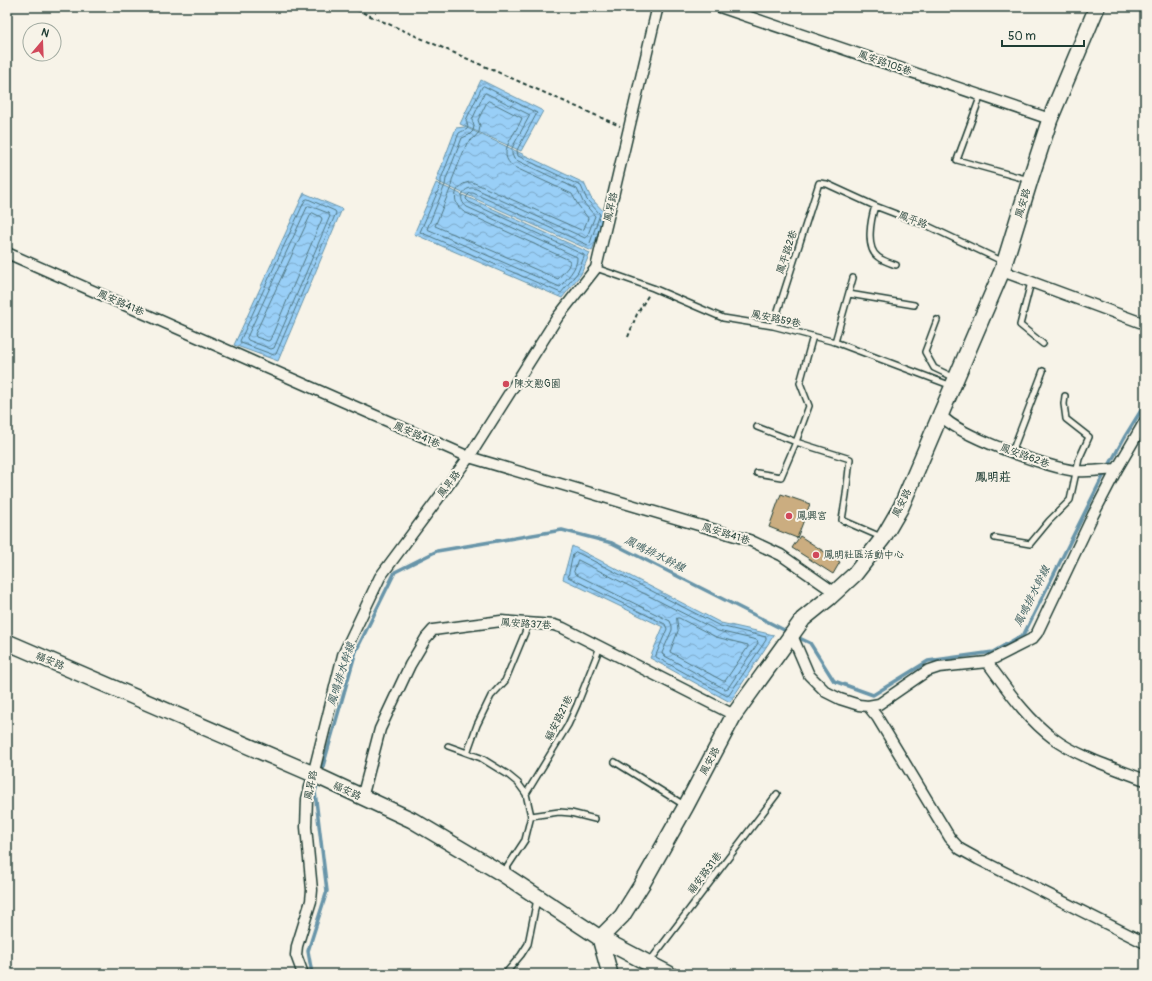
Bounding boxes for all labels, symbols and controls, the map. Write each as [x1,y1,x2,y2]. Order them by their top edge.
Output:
north arrow [22,22,62,62]
scale bar [1002,22,1084,48]
text: N [39,26,51,41]
text: 50 m [1008,29,1036,44]
street label: 鳳安路105巷 [856,48,914,78]
street label: 鳳安路 [1013,187,1033,219]
street label: 鳳昇路 [602,191,620,223]
street label: 鳳平路 [897,209,929,231]
street label: 鳳平路2巷 [774,228,800,276]
street label: 鳳安路41巷 [96,287,147,319]
street label: 鳳安路59巷 [750,308,803,330]
place label: 陳文懃G園 [514,378,561,390]
marker: 陳文懃G園 [501,379,511,389]
street label: 鳳安路41巷 [392,419,443,451]
street label: 鳳安路62巷 [999,442,1052,471]
street label: 鳳昇路 [435,468,463,500]
district label: 鳳明莊 [975,470,1011,485]
street label: 鳳安路 [890,487,914,519]
place label: 鳳興宮 [797,510,827,522]
marker: 鳳興宮 [784,511,794,521]
street label: 鳳安路41巷 [700,521,752,547]
water label: 鳳鳴排水幹線 [622,533,688,575]
place label: 鳳明社區活動中心 [824,549,904,561]
marker: 鳳明社區活動中心 [811,550,821,560]
water label: 鳳鳴排水幹線 [1011,563,1053,629]
street label: 鳳安路37巷 [500,616,553,632]
water label: 鳳鳴排水幹線 [324,640,358,708]
street label: 福安路 [34,650,66,672]
street label: 福安路21巷 [542,692,576,743]
street label: 鳳安路 [698,745,722,777]
street label: 鳳昇路 [302,769,320,801]
street label: 福安路 [331,779,363,803]
street label: 福安路31巷 [685,849,725,896]

